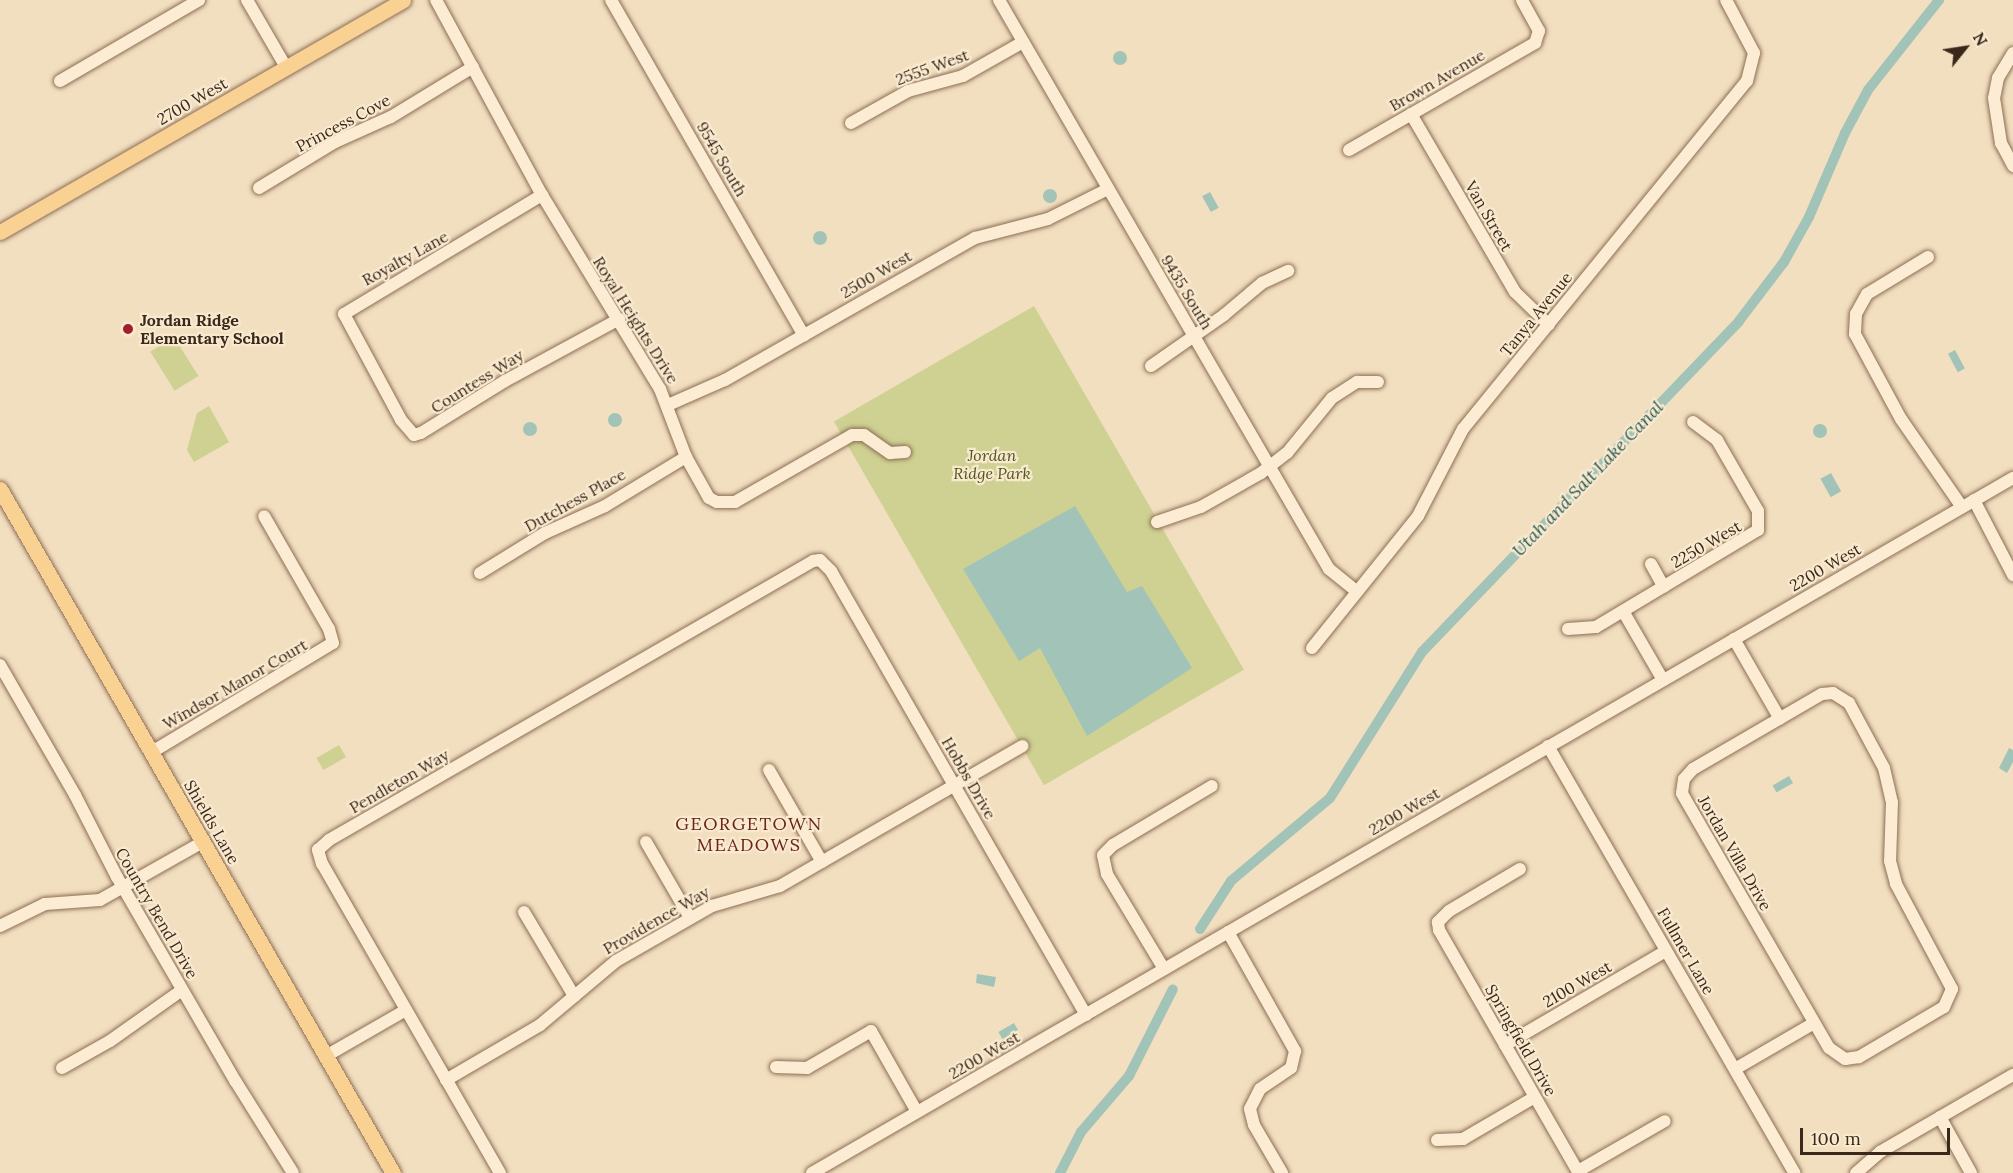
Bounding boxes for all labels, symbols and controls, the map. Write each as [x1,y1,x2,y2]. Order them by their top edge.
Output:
north arrow [1935,18,1995,78]
text: N [1969,29,1992,49]
street label: 2555 West [893,45,971,89]
street label: Brown Avenue [1386,45,1488,115]
street label: 2700 West [154,73,230,129]
street label: Princess Cove [293,90,393,156]
street label: 9545 South [693,118,751,200]
street label: Van Street [1461,178,1517,254]
street label: Royalty Lane [359,226,451,290]
street label: 2500 West [837,246,915,302]
street label: 9435 South [1157,251,1217,333]
street label: Royal Heights Drive [589,253,683,387]
street label: Tanya Avenue [1496,268,1576,360]
place label: Jordan Ridge Elementary School [140,310,284,348]
marker: Jordan Ridge Elementary School [121,322,135,336]
street label: Countess Way [427,345,527,417]
water label: Utah and Salt Lake Canal [1508,397,1668,561]
park label: Jordan Ridge Park [953,445,1031,483]
street label: Dutchess Place [521,464,629,536]
street label: 2250 West [1668,516,1744,572]
street label: 2200 West [1786,539,1864,595]
street label: Windsor Manor Court [159,635,311,733]
street label: Hobbs Drive [938,733,1000,823]
street label: Pendleton Way [346,745,452,817]
street label: Shields Lane [180,777,244,867]
street label: 2200 West [1365,783,1443,839]
street label: Jordan Villa Drive [1694,792,1776,914]
district label: GEORGETOWN MEADOWS [675,814,823,856]
street label: Country Bend Drive [112,844,202,982]
street label: Providence Way [599,882,713,958]
street label: Fullmer Lane [1653,904,1719,998]
street label: 2100 West [1539,957,1615,1011]
street label: Springfield Drive [1481,981,1561,1099]
street label: 2200 West [945,1027,1023,1083]
scale bar [1803,1116,1953,1154]
text: 100 m [1811,1127,1861,1150]

